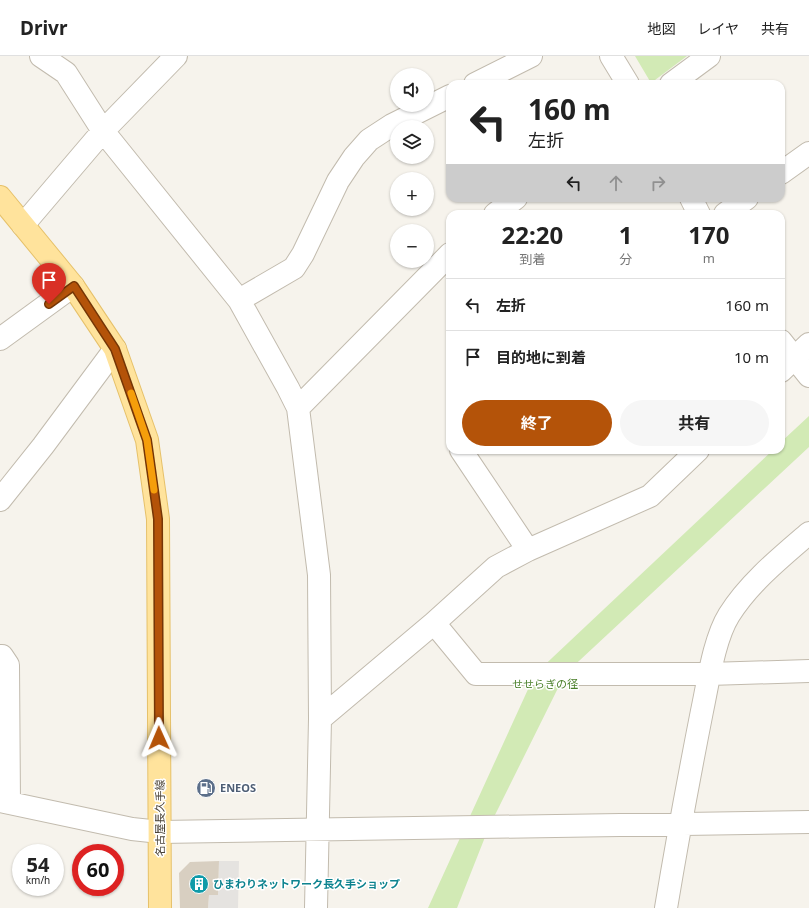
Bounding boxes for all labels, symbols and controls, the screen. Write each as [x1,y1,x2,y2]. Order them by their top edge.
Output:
text: Drivr [20,15,67,41]
text: 地図 [647,19,675,38]
text: レイヤ [697,19,739,38]
text: 共有 [761,19,789,38]
map controls [390,68,434,268]
button: sound [390,68,434,112]
text: 160 m [528,90,611,128]
icon: left [462,96,514,148]
button: layers [390,120,434,164]
text: 左折 [528,128,564,152]
button: + [390,172,434,216]
icon: left [563,172,585,194]
icon: ahead [605,172,627,194]
icon: right [647,172,669,194]
text: 22:20 [502,218,563,251]
text: 1 [619,218,633,251]
text: 170 [688,218,729,251]
button: − [390,224,434,268]
text: m [703,249,715,267]
text: 到着 [519,250,545,268]
text: 分 [619,250,632,268]
pin [32,263,66,304]
icon: arrive [38,269,60,291]
icon: left [462,294,484,316]
text: 左折 [496,295,526,315]
text: 160 m [725,295,769,315]
icon: arrive [462,346,484,368]
text: 目的地に到着 [496,347,586,367]
text: 10 m [734,347,769,367]
button: 終了 [462,400,612,446]
button: 共有 [620,400,769,446]
park label: せせらぎの径 [512,676,578,691]
position arrow [138,717,180,759]
fuel station icon: ENEOS [195,777,217,799]
street label: 名古屋長久手線 [152,780,167,857]
place label: ENEOS [220,780,256,795]
speed limit sign: 60 [72,844,124,896]
text: 54 [27,851,49,878]
text: km/h [26,873,50,887]
building icon: ひまわりネットワーク長久手ショップ [188,873,210,895]
place label: ひまわりネットワーク長久手ショップ [213,876,400,891]

